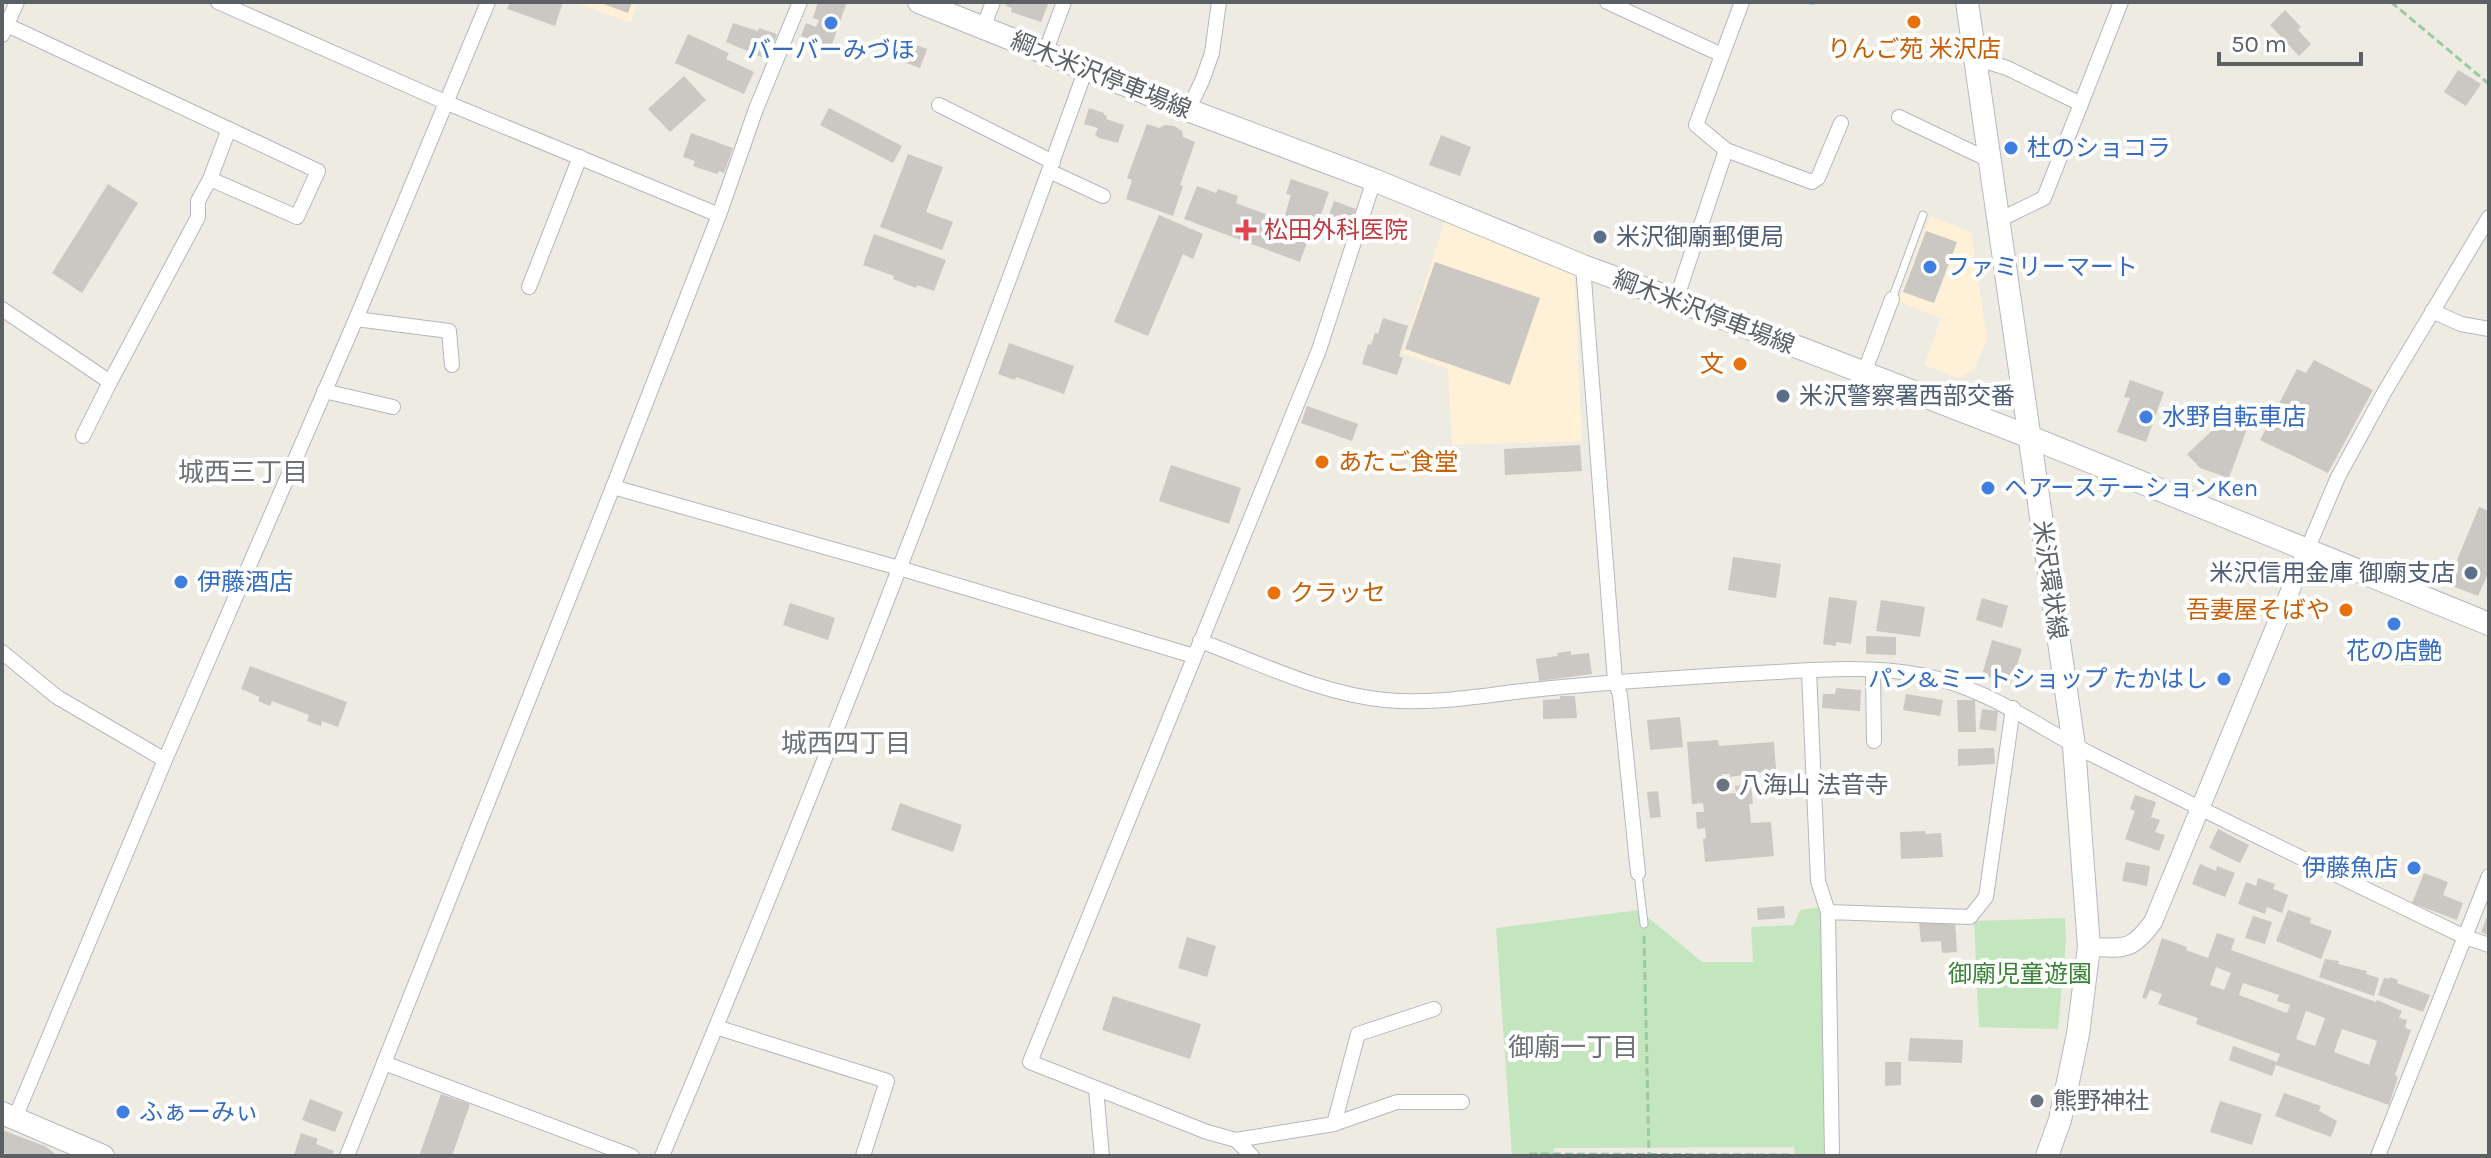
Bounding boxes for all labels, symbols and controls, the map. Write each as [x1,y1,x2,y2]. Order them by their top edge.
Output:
marker: りんご苑 米沢店 [1905,13,1923,31]
marker: バーバーみづほ [822,14,840,32]
scale bar [2219,16,2361,66]
street label: 綱木米沢停車場線 [1007,26,1195,124]
text: 50 m [2231,30,2287,58]
place label: りんご苑 米沢店 [1827,35,2001,63]
place label: バーバーみづほ [747,36,915,64]
place label: 杜のショコラ [2027,134,2171,162]
marker: 杜のショコラ [2002,139,2020,157]
place label: 松田外科医院 [1264,216,1408,244]
marker: 松田外科医院 [1235,219,1257,241]
place label: 米沢御廟郵便局 [1616,223,1784,251]
marker: 米沢御廟郵便局 [1591,228,1609,246]
place label: ファミリーマート [1946,253,2138,281]
marker: ファミリーマート [1921,258,1939,276]
street label: 綱木米沢停車場線 [1609,265,1799,359]
place label: 文 [1700,350,1724,378]
marker: 文 [1731,355,1749,373]
place label: 米沢警察署西部交番 [1799,382,2015,410]
marker: 米沢警察署西部交番 [1774,387,1792,405]
place label: 水野自転車店 [2162,403,2306,431]
marker: 水野自転車店 [2137,408,2155,426]
place label: あたご食堂 [1338,448,1458,476]
marker: あたご食堂 [1313,453,1331,471]
district label: 城西三丁目 [178,457,308,488]
place label: ヘアーステーションKen [2004,474,2258,502]
marker: ヘアーステーションKen [1979,479,1997,497]
street label: 米沢環状線 [2028,519,2072,641]
place label: 米沢信用金庫 御廟支店 [2209,559,2455,587]
marker: 米沢信用金庫 御廟支店 [2462,564,2480,582]
place label: 伊藤酒店 [197,568,293,596]
marker: 伊藤酒店 [172,573,190,591]
place label: クラッセ [1290,579,1386,607]
marker: クラッセ [1265,584,1283,602]
place label: 吾妻屋そばや [2186,596,2330,624]
marker: 吾妻屋そばや [2337,601,2355,619]
marker: 花の店艶 [2385,615,2403,633]
place label: 花の店艶 [2346,637,2442,665]
place label: パン&ミートショップ たかはし [1868,665,2208,693]
marker: パン&ミートショップ たかはし [2215,670,2233,688]
district label: 城西四丁目 [781,728,911,759]
place label: 八海山 法音寺 [1739,771,1889,799]
marker: 八海山 法音寺 [1714,776,1732,794]
place label: 伊藤魚店 [2302,854,2398,882]
marker: 伊藤魚店 [2405,859,2423,877]
park label: 御廟児童遊園 [1948,960,2092,988]
district label: 御廟一丁目 [1508,1032,1638,1063]
place label: 熊野神社 [2053,1087,2149,1115]
marker: 熊野神社 [2028,1092,2046,1110]
place label: ふぁーみぃ [139,1098,259,1126]
marker: ふぁーみぃ [114,1103,132,1121]

